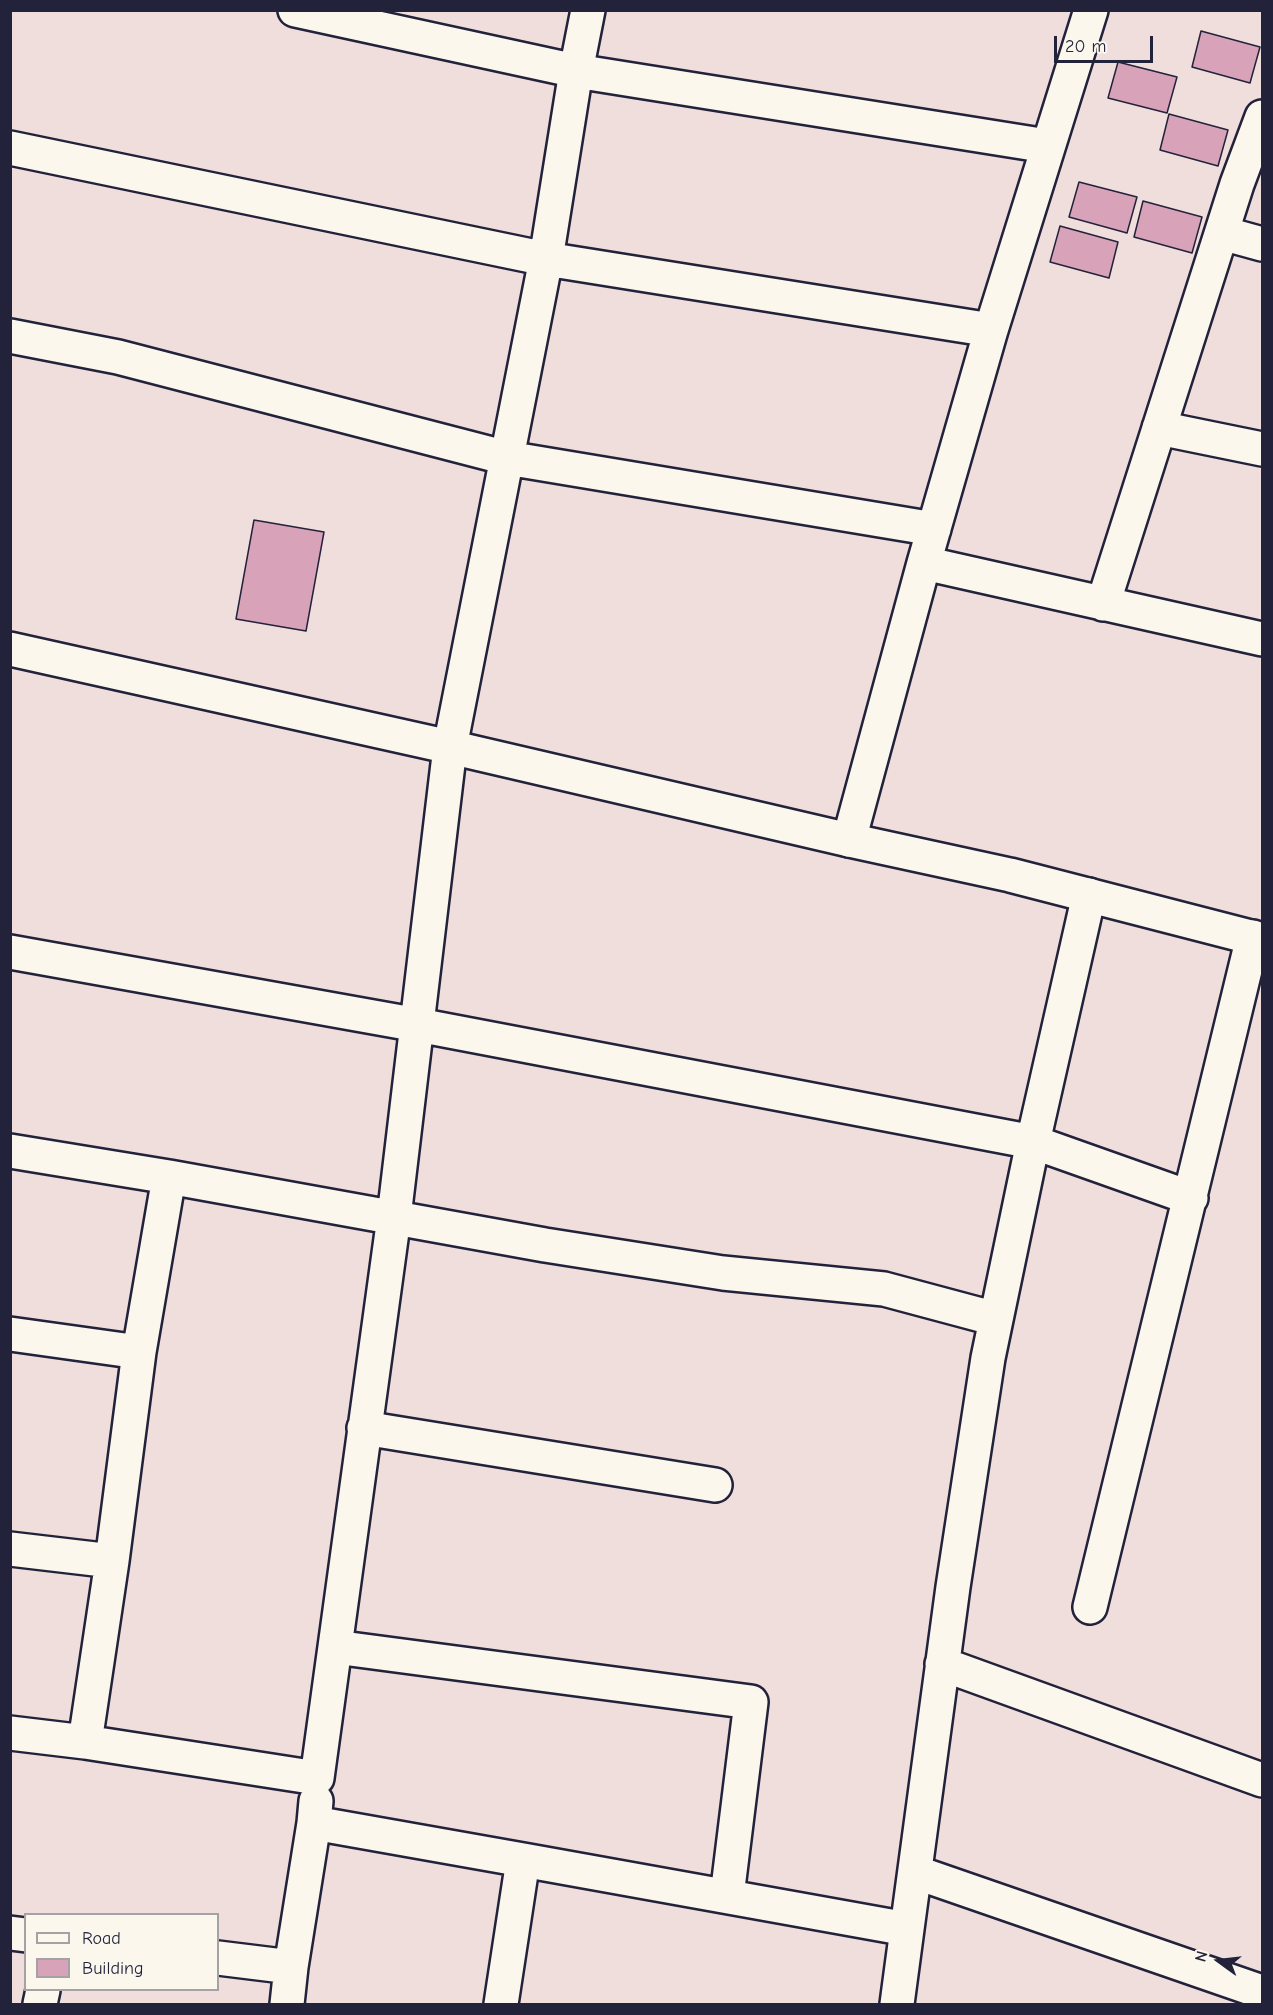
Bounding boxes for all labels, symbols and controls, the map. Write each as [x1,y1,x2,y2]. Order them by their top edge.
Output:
scale bar [1057,24,1156,62]
text: 20 m [1065,36,1106,57]
legend [24,1913,219,1991]
text: Road [82,1928,121,1949]
north arrow [1189,1931,1249,1991]
text: N [1192,1949,1212,1964]
text: Building [82,1958,144,1979]

